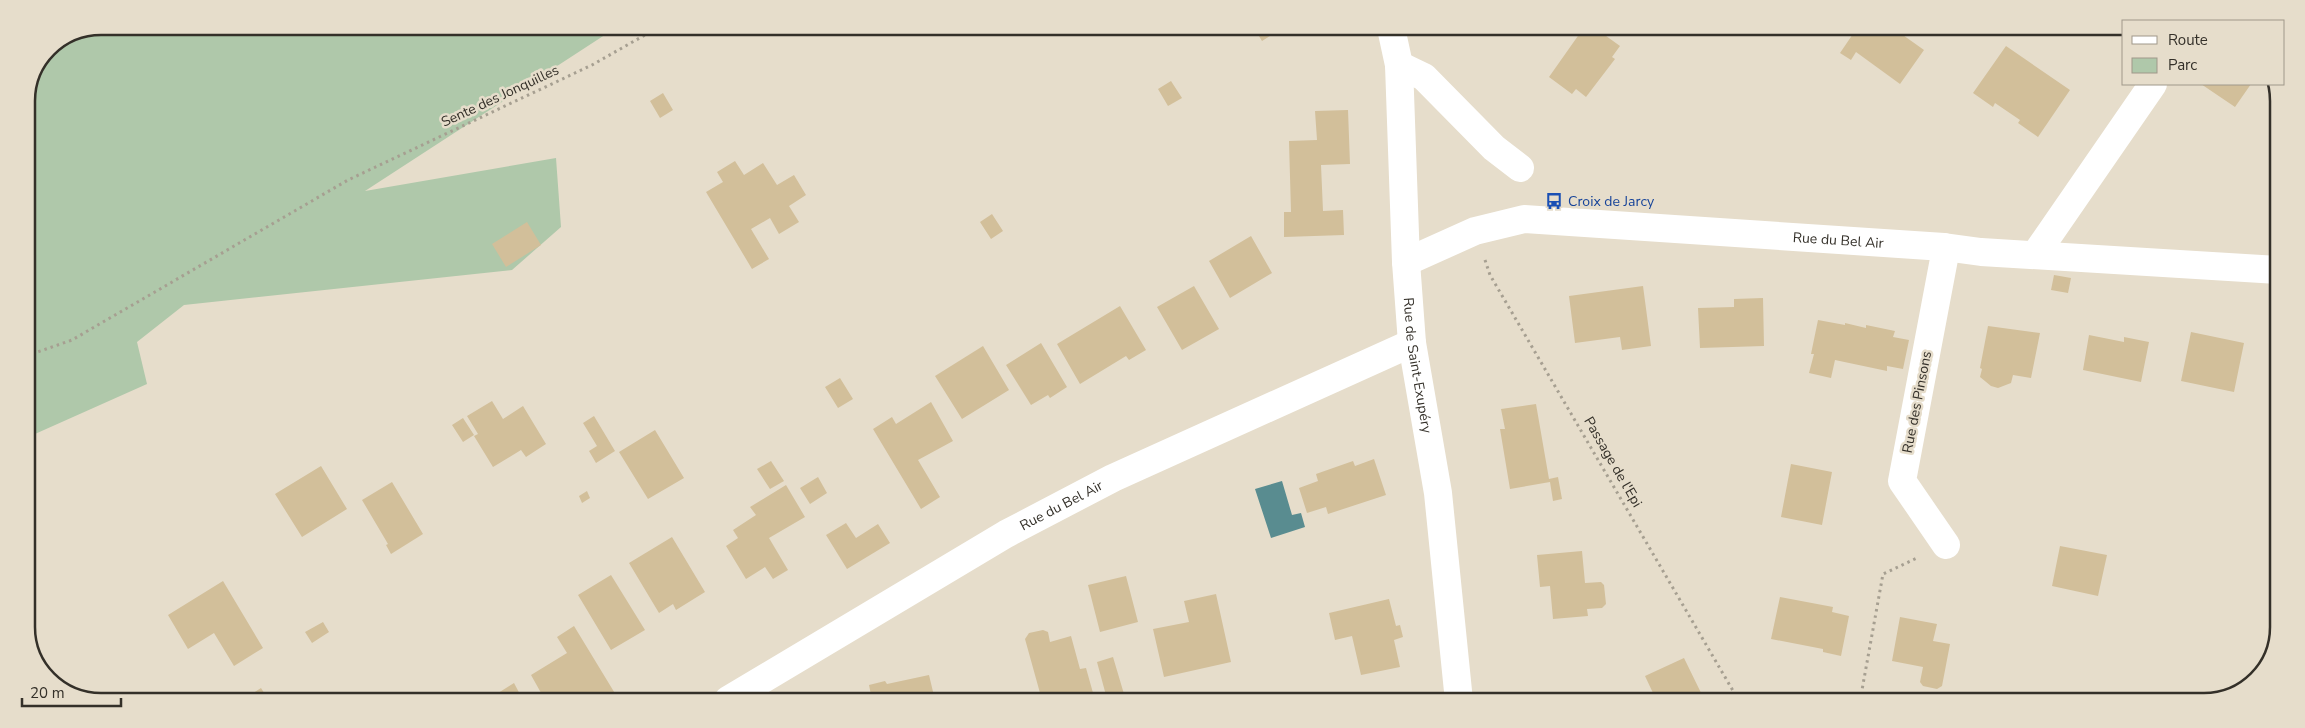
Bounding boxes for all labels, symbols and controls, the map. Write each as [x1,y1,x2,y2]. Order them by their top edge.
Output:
legend [2122,20,2285,85]
text: Route [2168,30,2208,50]
text: Parc [2168,55,2197,75]
street label: Sente des Jonquilles [438,60,562,132]
bus stop icon: Croix de Jarcy [1544,191,1564,211]
place label: Croix de Jarcy [1568,192,1655,211]
street label: Rue du Bel Air [1792,227,1884,252]
street label: Rue de Saint-Exupéry [1399,297,1437,435]
street label: Rue des Pinsons [1898,349,1936,455]
street label: Passage de l'Epi [1579,413,1647,511]
street label: Rue du Bel Air [1016,476,1106,535]
scale bar [22,676,121,708]
text: 20 m [30,683,65,703]

